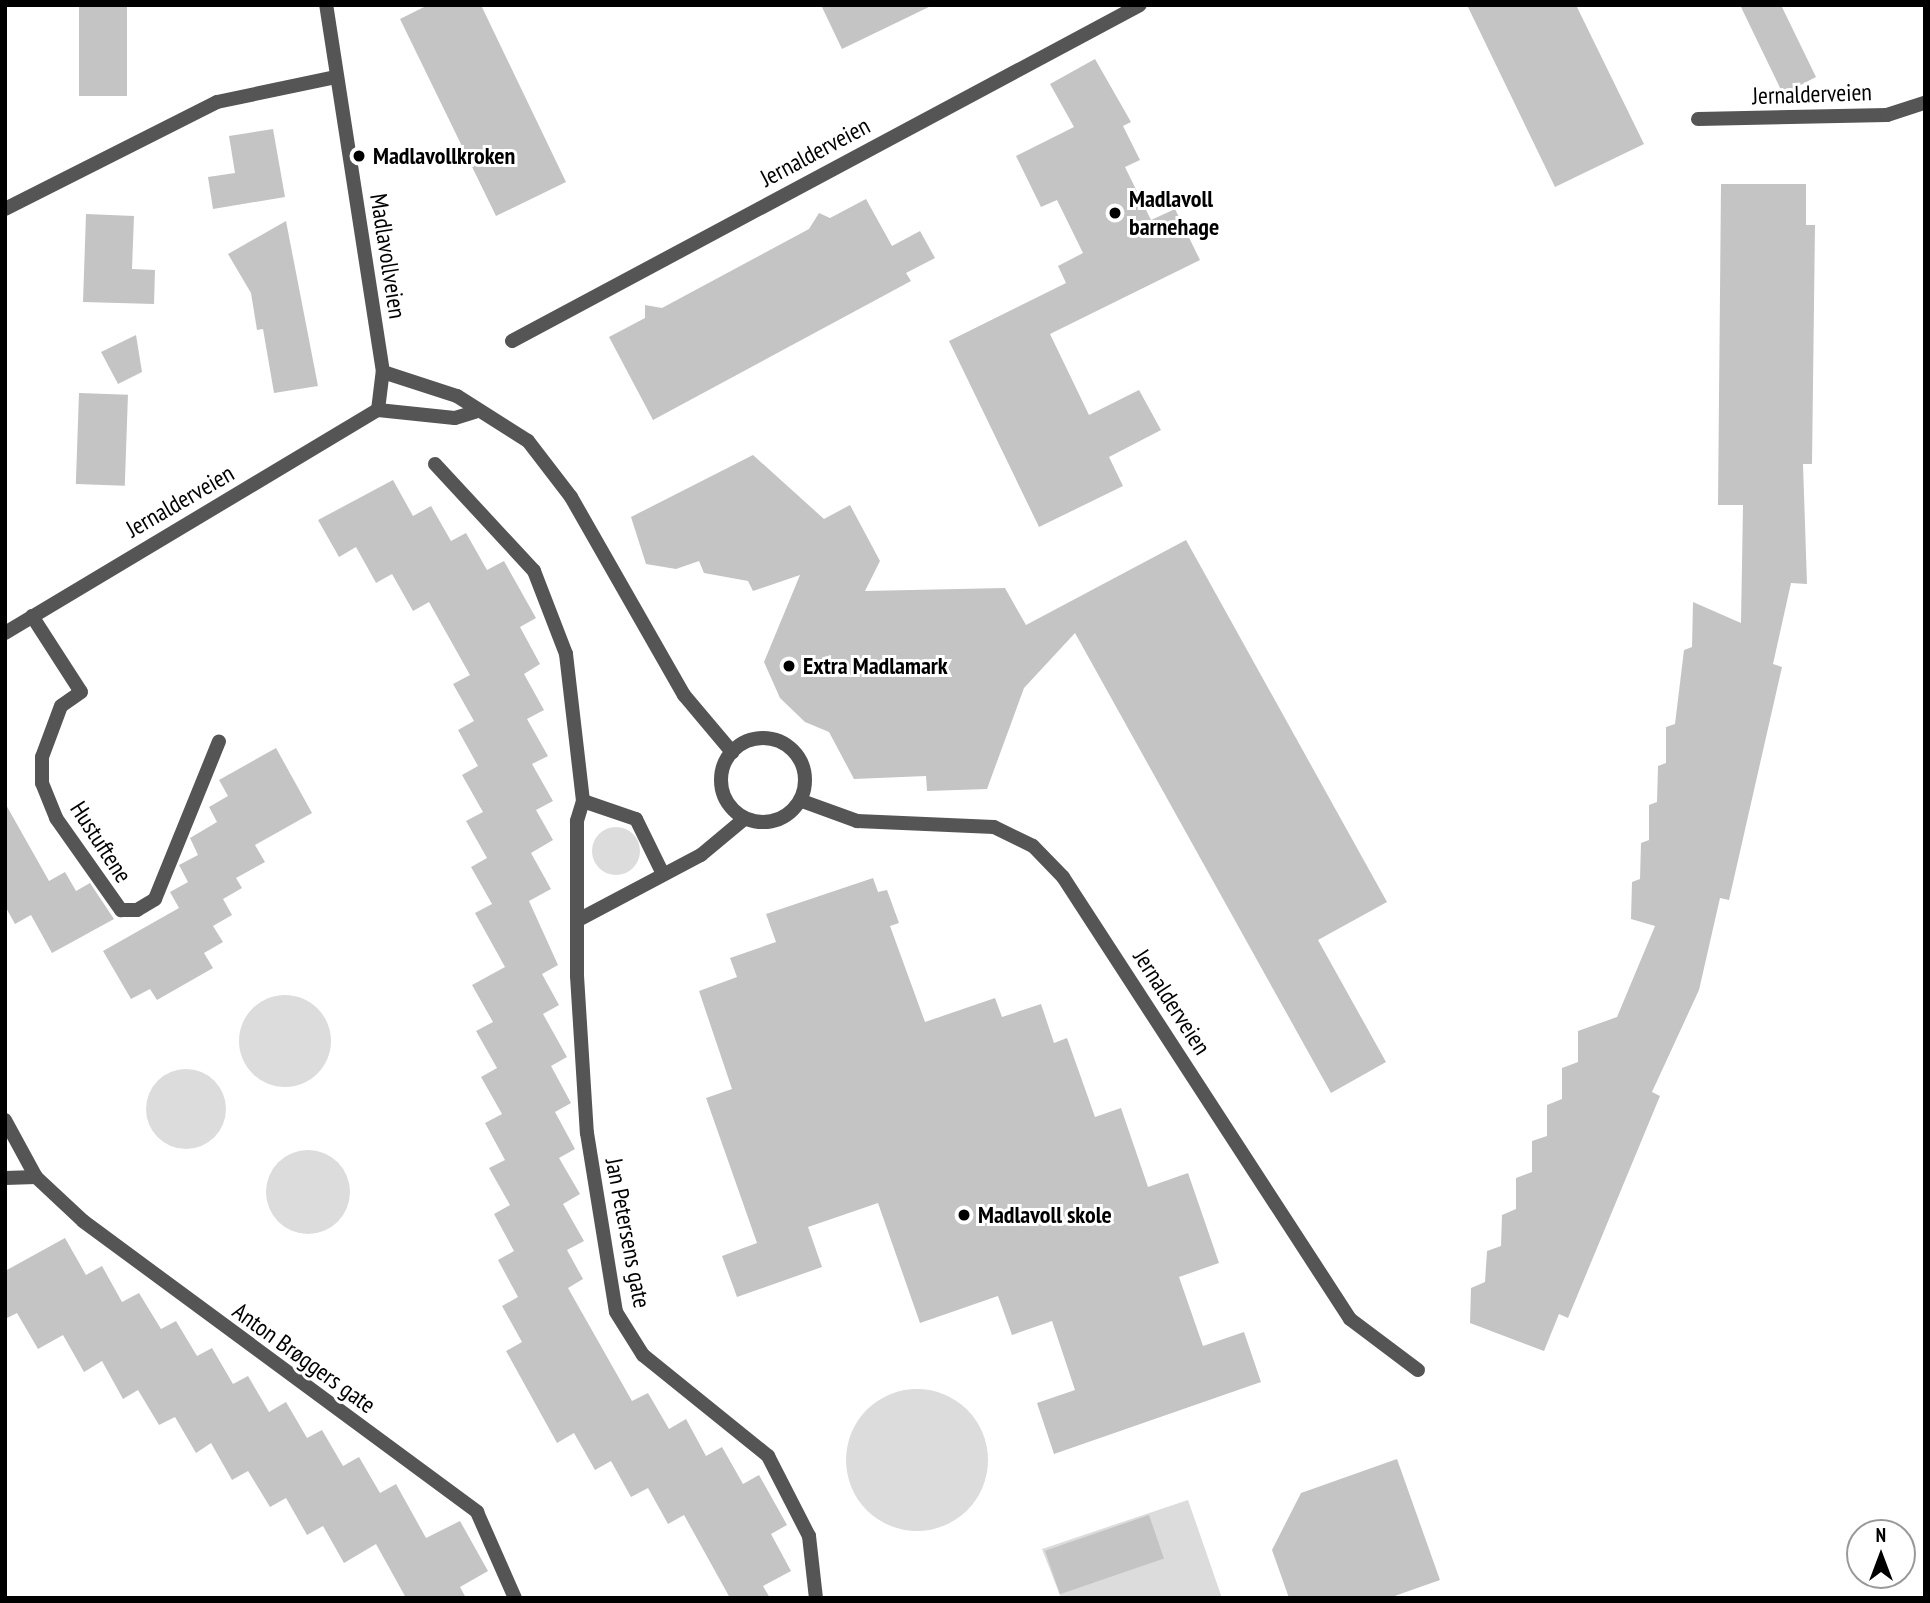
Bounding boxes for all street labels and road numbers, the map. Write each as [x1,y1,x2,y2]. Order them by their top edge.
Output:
street label: Jernalderveien [1752,78,1872,110]
street label: Jernalderveien [755,111,875,193]
street label: Madlavollveien [364,191,412,321]
street label: Jernalderveien [121,459,239,543]
street label: Hustuftene [64,796,138,888]
street label: Jernalderveien [1127,944,1217,1060]
street label: Jan Petersens gate [599,1156,657,1310]
street label: Anton Brøggers gate [227,1297,381,1419]

